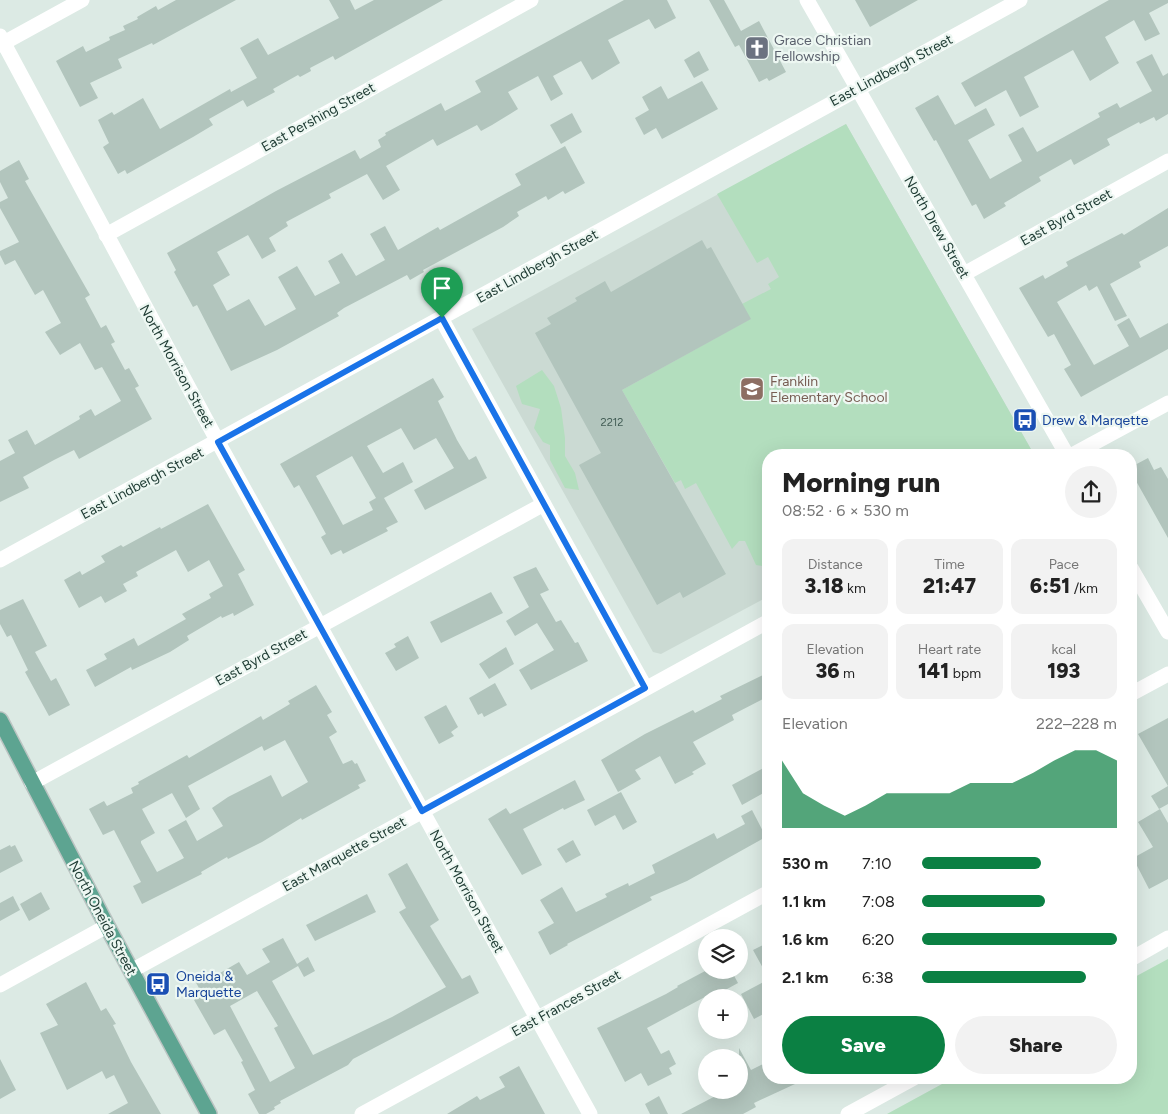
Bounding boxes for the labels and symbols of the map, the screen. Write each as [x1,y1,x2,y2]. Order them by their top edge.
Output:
street label: East Lindbergh Street [827,31,955,110]
place label: Grace Christian Fellowship [774,32,871,65]
church icon: Grace Christian Fellowship [744,35,770,61]
street label: East Pershing Street [258,79,378,156]
street label: North Drew Street [900,173,973,282]
street label: East Byrd Street [1017,185,1115,250]
street label: East Lindbergh Street [473,226,601,307]
pin [421,267,463,318]
street label: North Morrison Street [136,302,217,431]
place label: Franklin Elementary School [770,373,888,406]
school or university icon: Franklin Elementary School [739,376,765,402]
bus stop icon: Drew & Marqette [1012,407,1038,433]
place label: Drew & Marqette [1042,412,1149,429]
house number: 2212 [601,416,624,429]
street label: East Lindbergh Street [78,444,206,523]
street label: East Byrd Street [212,625,310,690]
street label: East Marquette Street [279,813,409,896]
street label: North Morrison Street [426,827,507,956]
street label: North Oneida Street [65,858,140,979]
street label: East Frances Street [509,966,624,1041]
place label: Oneida & Marquette [176,968,242,1001]
bus stop icon: Oneida & Marquette [145,971,171,997]

